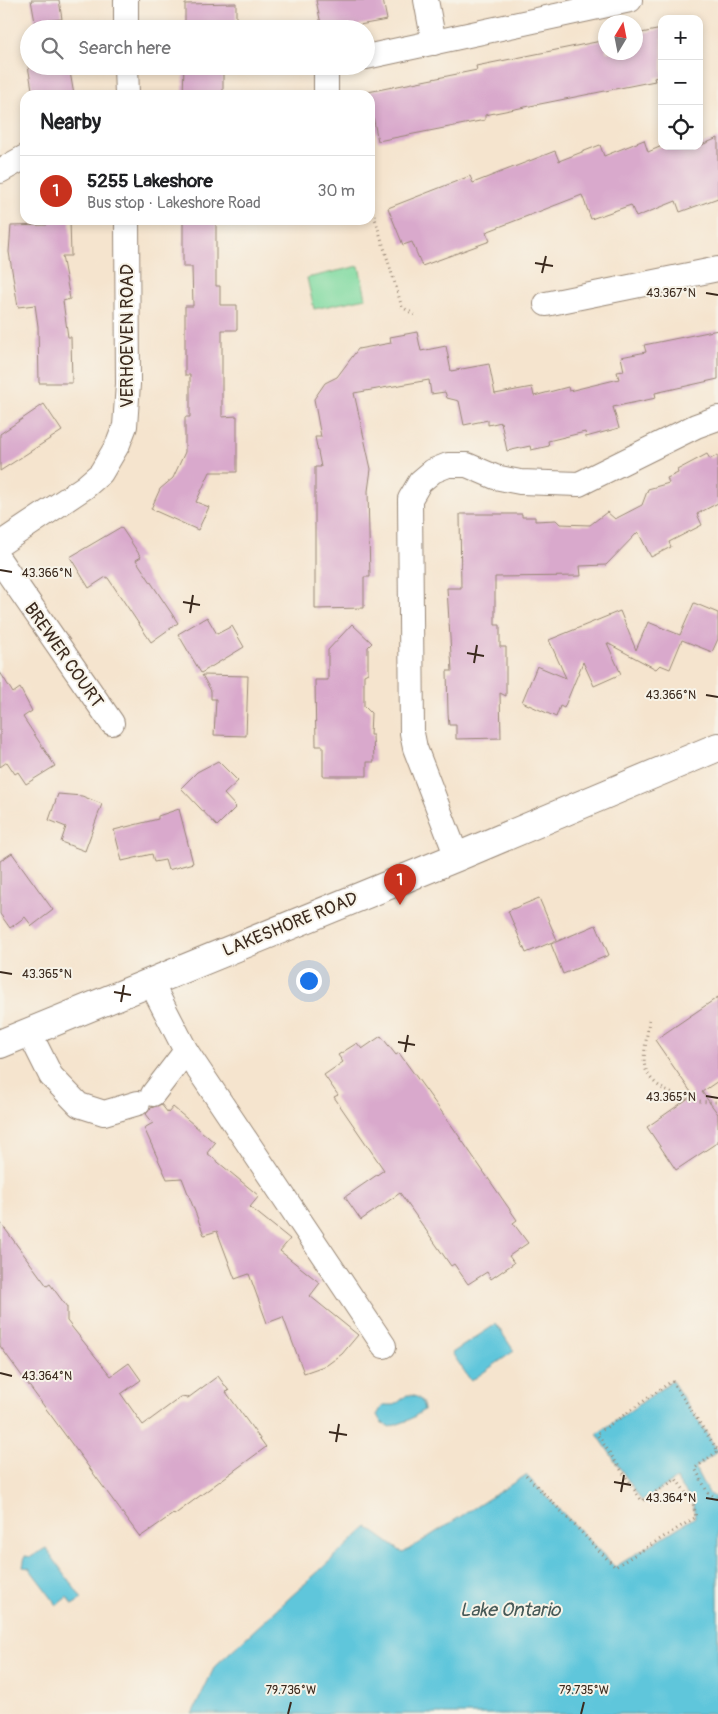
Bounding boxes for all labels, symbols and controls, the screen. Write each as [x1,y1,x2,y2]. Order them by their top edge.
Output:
north arrow [598,15,643,60]
map controls [658,15,703,150]
button: + [658,15,703,60]
search box [20,20,375,75]
icon: search [38,34,66,62]
text: Search here [78,36,171,60]
button: − [658,60,703,105]
button: locate [658,105,703,150]
text: Nearby [40,109,101,136]
text: 5255 Lakeshore [87,169,213,193]
text: 1 [53,181,59,201]
text: 30 m [317,181,355,201]
text: Bus stop · Lakeshore Road [87,193,261,213]
street label: VERHOEVEN ROAD [116,264,139,408]
text: 43.367°N [646,286,696,301]
text: 43.366°N [22,566,72,581]
street label: BREWER COURT [19,598,108,712]
text: 43.366°N [646,688,696,703]
pin: 1 [384,864,416,905]
street label: LAKESHORE ROAD [219,887,361,962]
text: 43.365°N [22,967,72,982]
your location [296,968,322,994]
text: 43.365°N [646,1090,696,1105]
text: 43.364°N [22,1369,72,1384]
text: 43.364°N [646,1491,696,1506]
water label: Lake Ontario [460,1598,562,1622]
text: 79.736°W [266,1683,316,1698]
text: 79.735°W [559,1683,609,1698]

